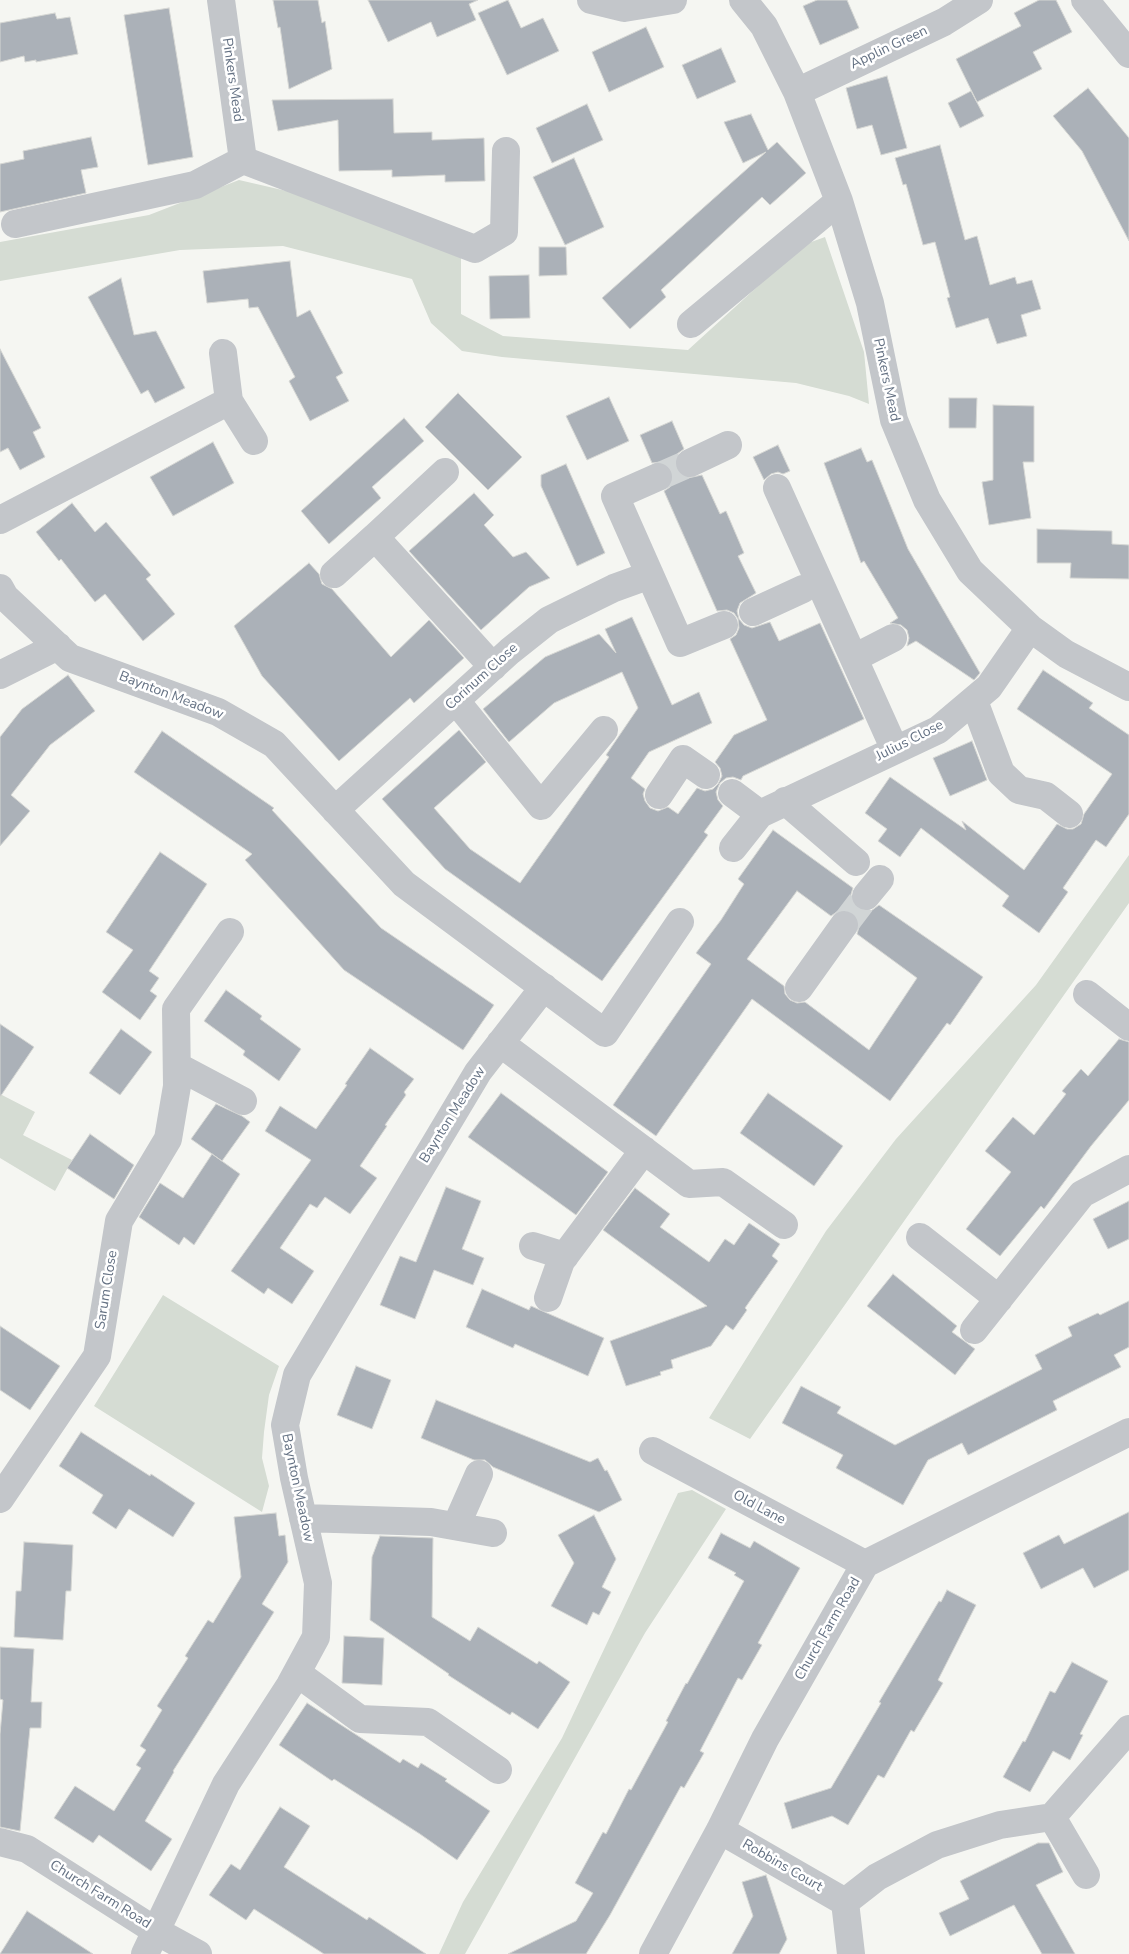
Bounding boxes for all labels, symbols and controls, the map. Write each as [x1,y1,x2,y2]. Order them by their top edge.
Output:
street label: Applin Green [848,23,930,73]
street label: Pinkers Mead [218,37,246,123]
street label: Pinkers Mead [869,337,903,423]
street label: Corinum Close [442,640,522,714]
street label: Baynton Meadow [116,668,226,724]
street label: Julius Close [873,717,947,765]
street label: Baynton Meadow [417,1064,489,1166]
street label: Sarum Close [92,1249,122,1331]
street label: Baynton Meadow [277,1432,317,1544]
street label: Old Lane [730,1487,788,1529]
street label: Church Farm Road [792,1575,864,1683]
street label: Robbins Court [739,1836,825,1896]
street label: Church Farm Road [46,1857,154,1933]

